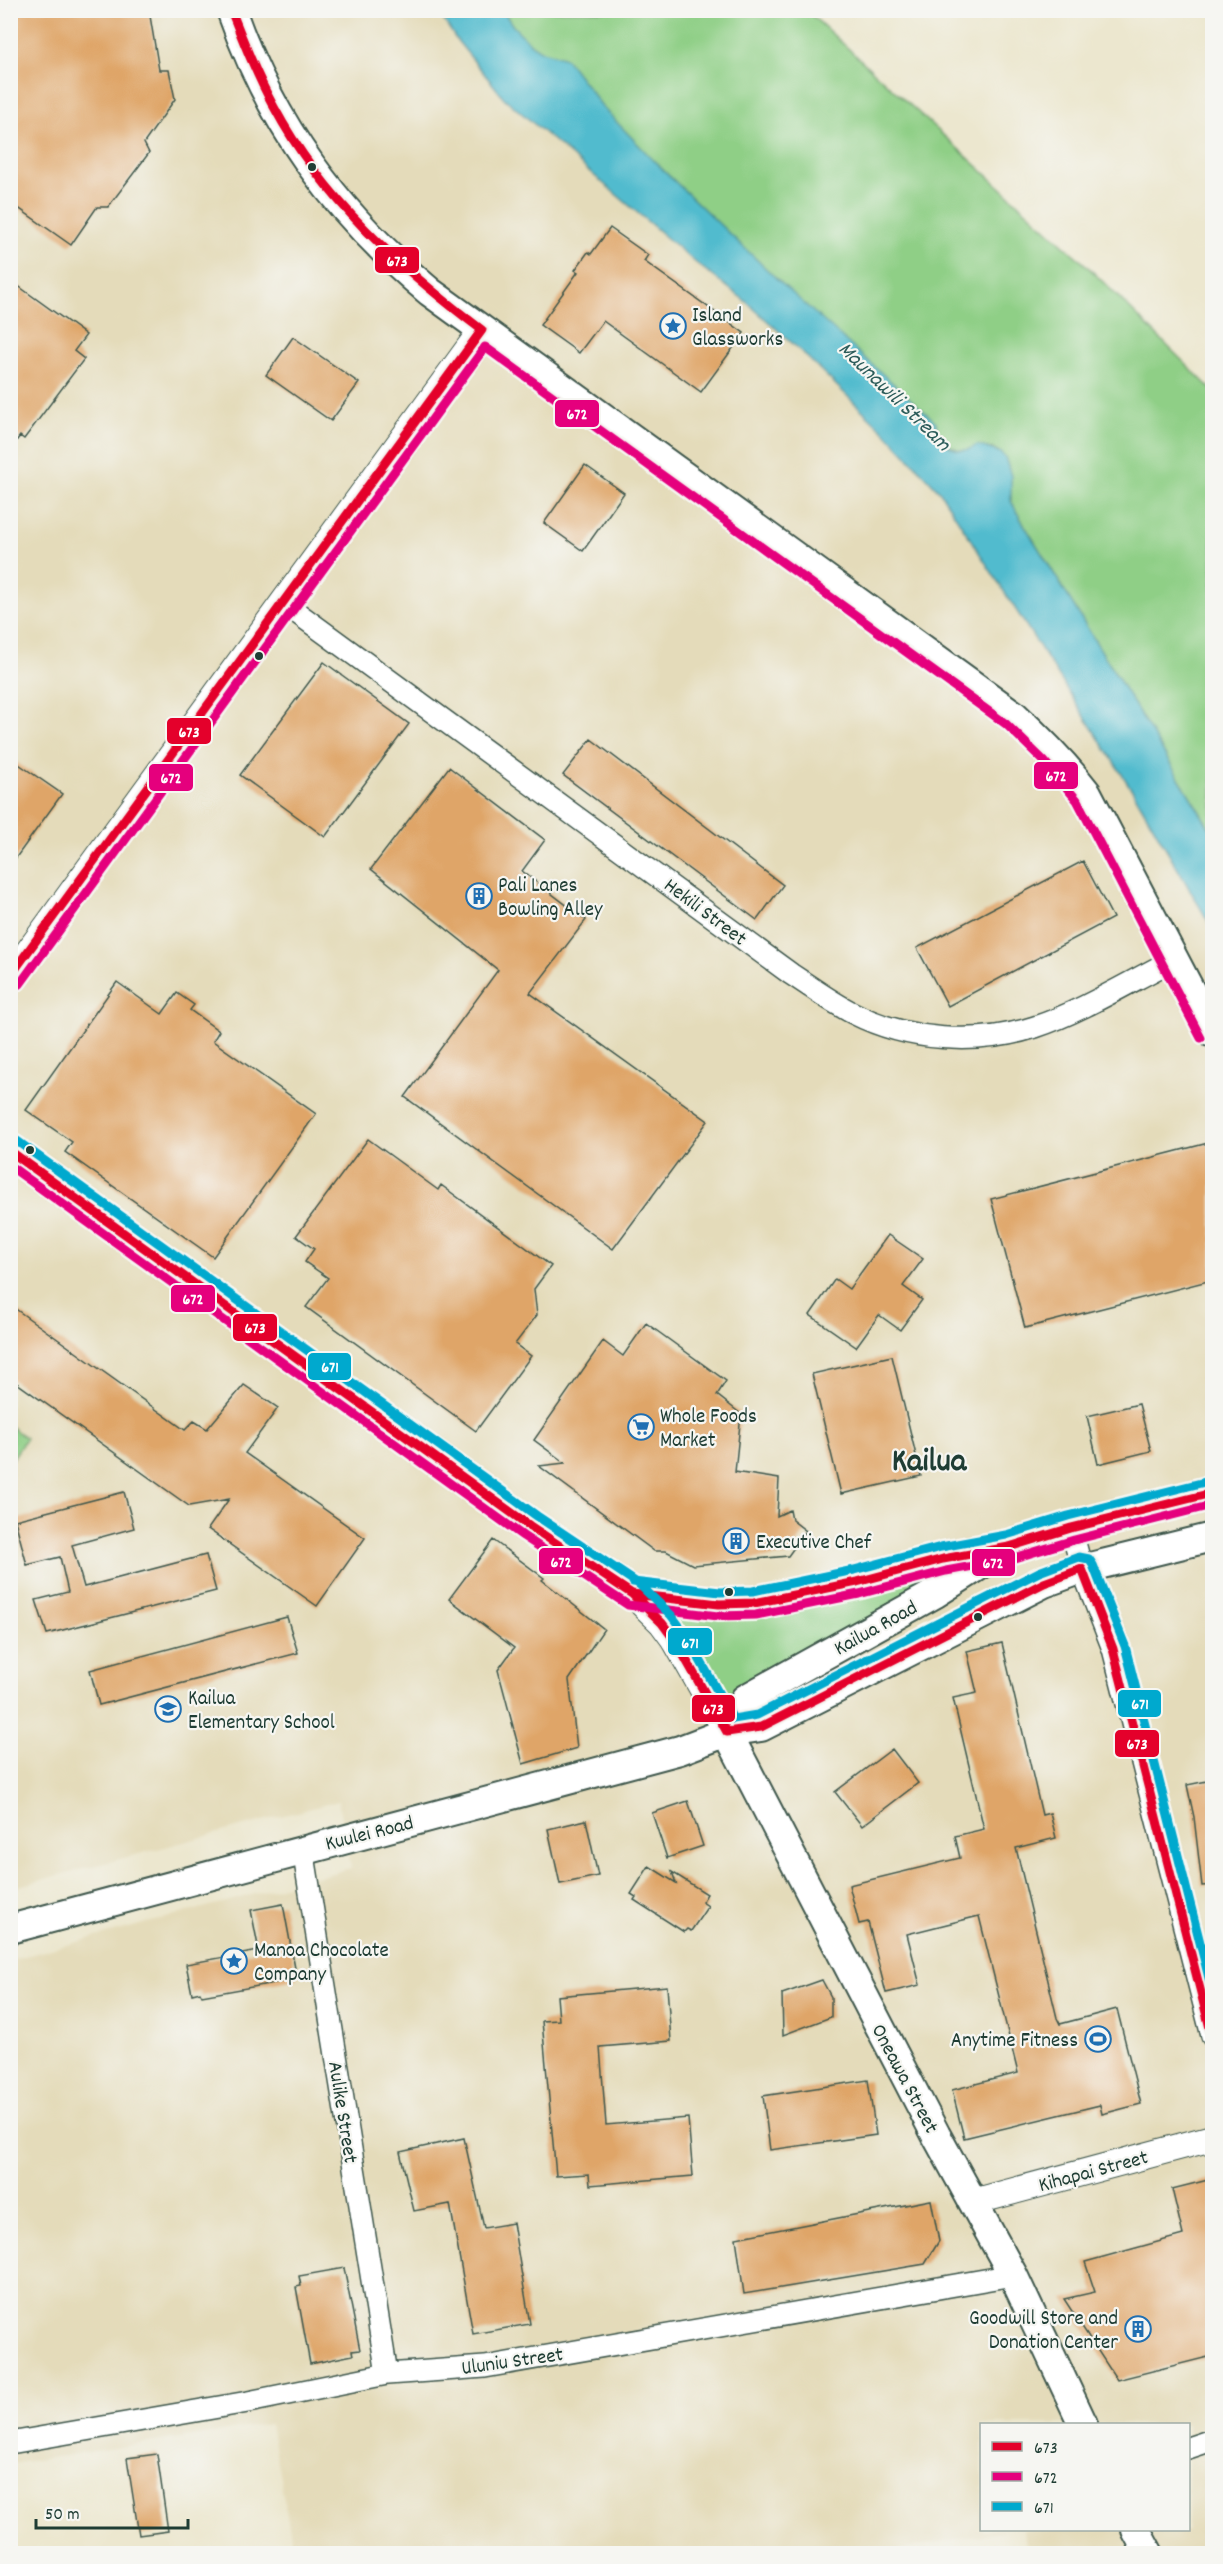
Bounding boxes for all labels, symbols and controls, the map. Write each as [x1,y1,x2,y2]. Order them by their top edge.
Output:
unlabelled marker [306,161,318,173]
line badge: 673 [374,246,420,274]
text: 673 [386,251,408,274]
place label: Island Glassworks [692,302,783,356]
place icon: Island Glassworks [658,311,688,341]
water label: Maunawili Stream [830,335,958,460]
line badge: 672 [554,399,600,428]
text: 672 [567,404,587,427]
unlabelled marker [253,650,265,662]
line badge: 673 [166,717,212,745]
text: 673 [178,722,200,745]
line badge: 672 [1033,761,1079,790]
line badge: 672 [148,763,194,792]
text: 672 [1046,766,1066,789]
text: 672 [161,768,181,791]
place label: Pali Lanes Bowling Alley [498,872,603,926]
street label: Hekili Street [656,872,752,955]
building icon: Pali Lanes Bowling Alley [464,881,494,911]
unlabelled marker [24,1144,36,1156]
line badge: 672 [170,1284,216,1313]
text: 672 [183,1289,203,1312]
line badge: 673 [232,1313,278,1342]
text: 673 [244,1318,266,1341]
line badge: 671 [307,1352,352,1381]
text: 671 [321,1357,339,1380]
place label: Whole Foods Market [660,1403,757,1457]
supermarket icon: Whole Foods Market [626,1412,656,1442]
district label: Kailua [892,1440,968,1487]
building icon: Executive Chef [721,1526,751,1556]
place label: Executive Chef [756,1529,872,1559]
line badge: 672 [538,1547,584,1575]
line badge: 672 [971,1548,1016,1577]
text: 672 [551,1552,571,1575]
text: 672 [983,1553,1003,1576]
unlabelled marker [723,1586,735,1598]
street label: Kailua Road [829,1594,924,1665]
unlabelled marker [972,1611,984,1623]
line badge: 671 [667,1627,713,1656]
text: 671 [681,1633,699,1656]
place label: Kailua Elementary School [188,1685,335,1739]
line badge: 671 [1117,1689,1162,1718]
school or university icon: Kailua Elementary School [153,1694,183,1724]
line badge: 673 [691,1694,736,1723]
text: 671 [1131,1694,1149,1717]
text: 673 [702,1699,724,1722]
line badge: 673 [1114,1729,1160,1758]
text: 673 [1126,1734,1148,1757]
street label: Kuulei Road [322,1809,417,1860]
place label: Manoa Chocolate Company [254,1937,389,1991]
place icon: Manoa Chocolate Company [219,1946,249,1976]
street label: Oneawa Street [862,2019,945,2140]
sports icon: Anytime Fitness [1083,2024,1113,2054]
place label: Anytime Fitness [951,2027,1078,2057]
street label: Aulike Street [318,2059,364,2166]
street label: Kihapai Street [1036,2144,1152,2202]
place label: Goodwill Store and Donation Center [969,2305,1118,2359]
building icon: Goodwill Store and Donation Center [1123,2314,1153,2344]
street label: Uluniu Street [460,2341,566,2385]
legend [980,2423,1190,2531]
text: 673 [1034,2437,1058,2462]
text: 672 [1034,2467,1058,2492]
scale bar [36,2492,188,2530]
text: 671 [1034,2497,1054,2522]
text: 50 m [45,2503,80,2528]

